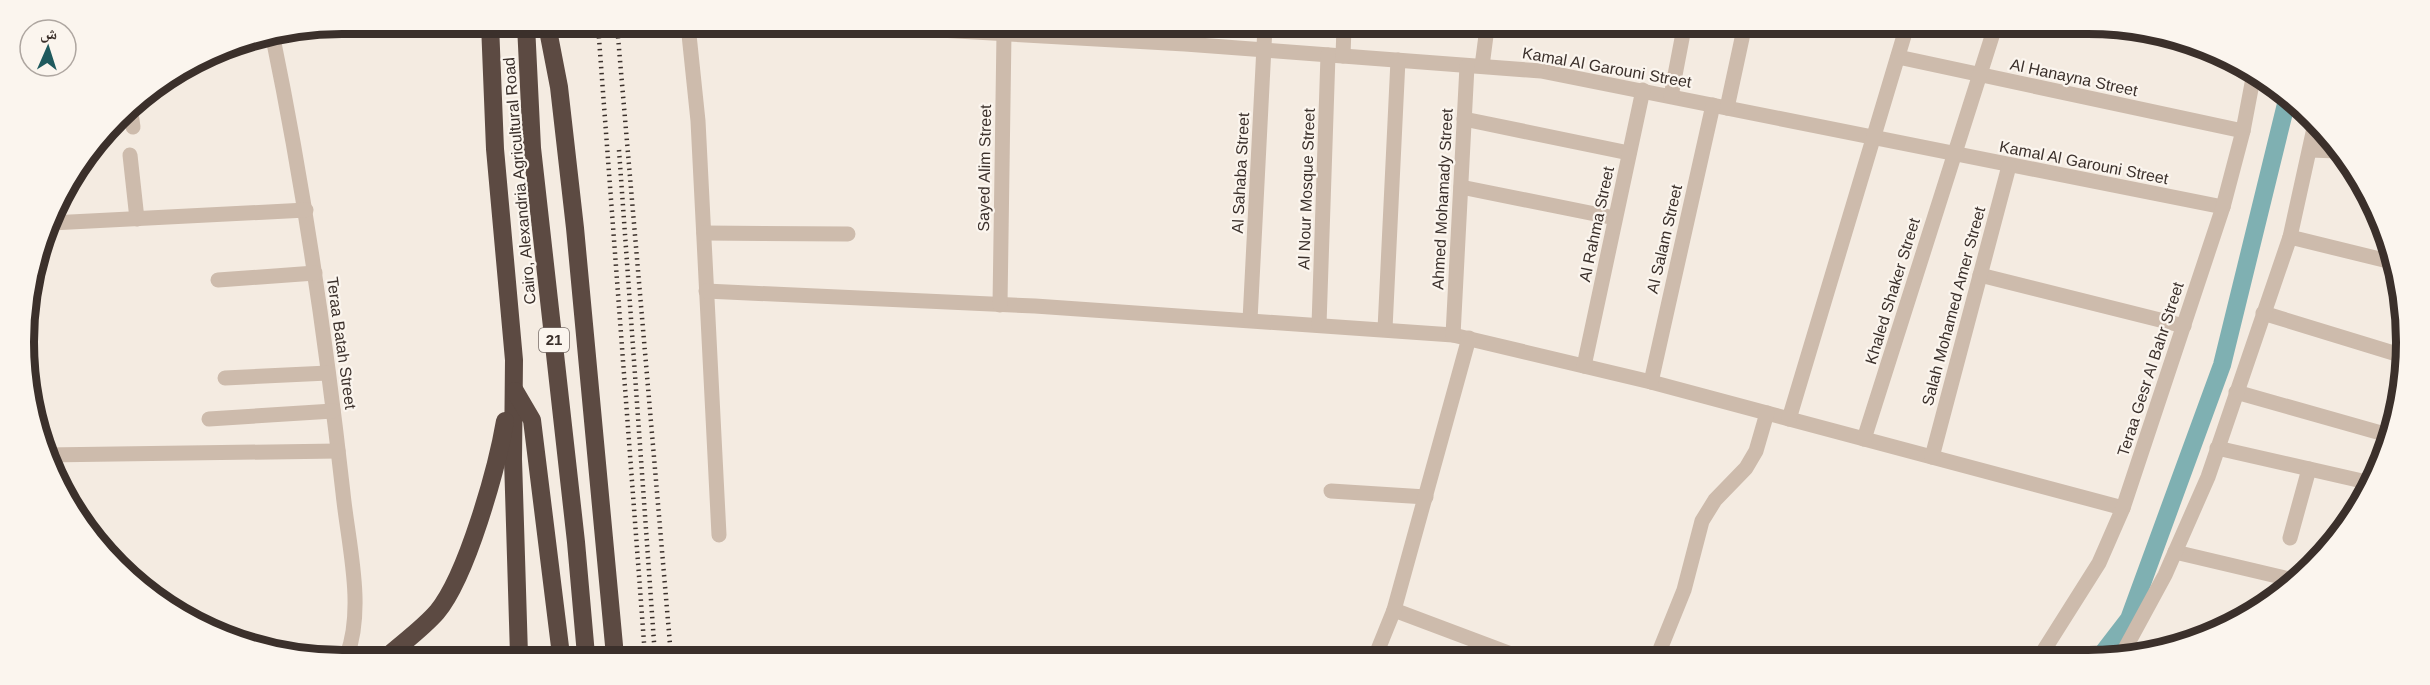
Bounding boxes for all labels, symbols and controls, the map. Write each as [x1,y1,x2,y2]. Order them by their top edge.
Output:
north arrow [18,18,78,78]
text: ش [40,25,58,43]
street label: Kamal Al Garouni Street [1521,44,1693,91]
street label: Al Hanayna Street [2009,56,2140,99]
street label: Cairo, Alexandria Agricultural Road [500,57,539,305]
street label: Sayed Alim Street [975,104,994,232]
street label: Al Nour Mosque Street [1295,107,1318,270]
street label: Ahmed Mohamady Street [1429,107,1456,290]
street label: Al Sahaba Street [1229,112,1252,234]
street label: Kamal Al Garouni Street [1998,138,2170,187]
street label: Al Rahma Street [1576,164,1617,283]
street label: Al Salam Street [1644,183,1685,295]
street label: Salah Mohamed Amer Street [1919,204,1988,408]
street label: Khaled Shaker Street [1862,215,1923,366]
street label: Teraa Batah Street [324,276,359,411]
street label: Teraa Gesr Al Bahr Street [2114,279,2187,458]
road number: 21 [539,328,569,352]

